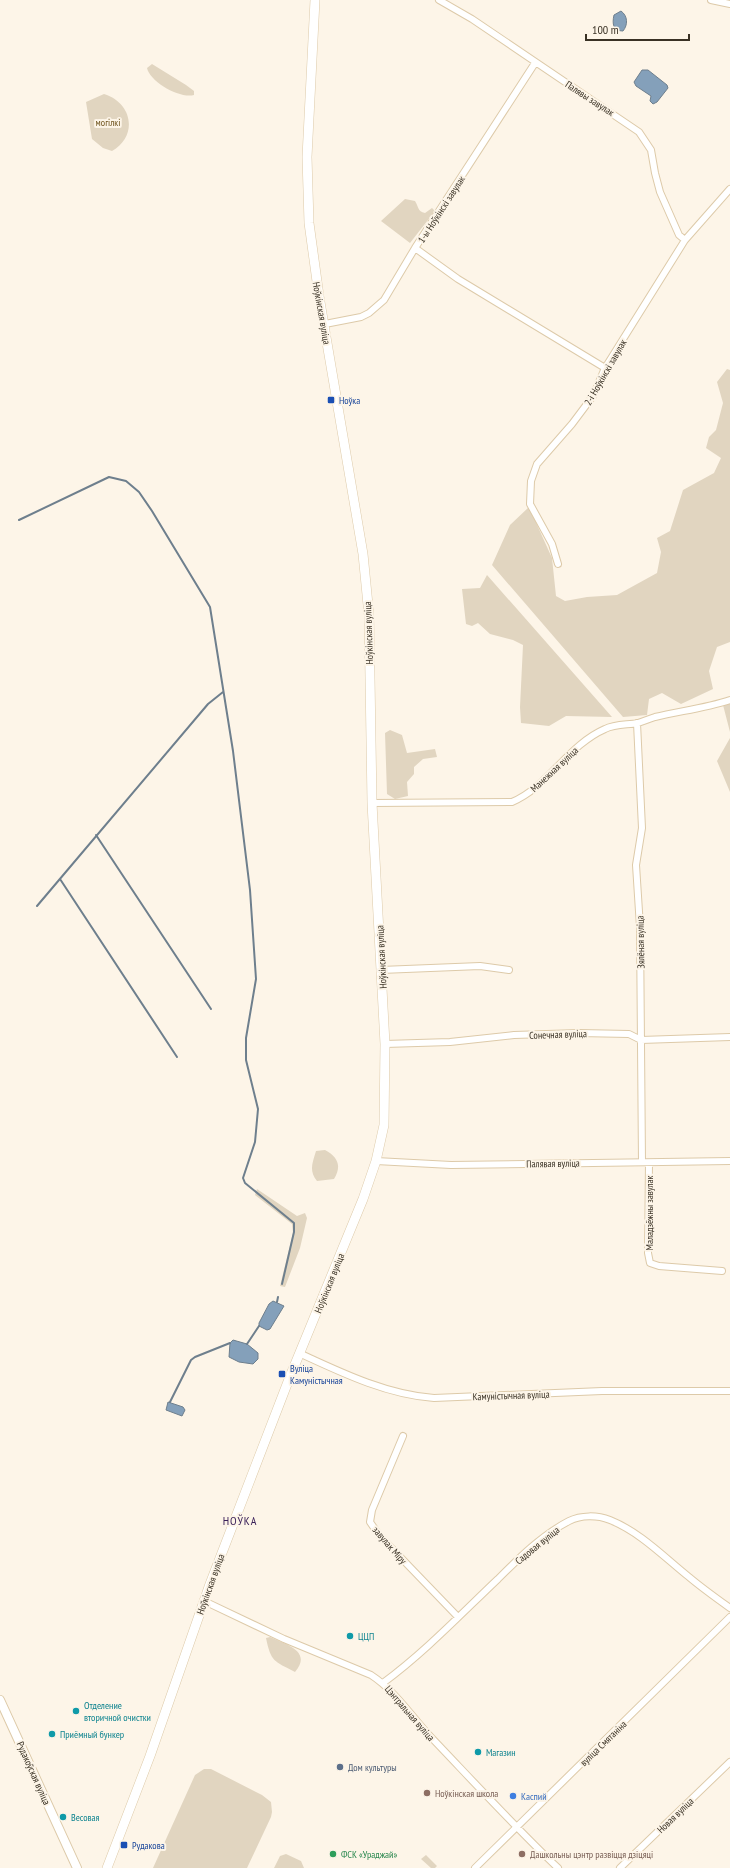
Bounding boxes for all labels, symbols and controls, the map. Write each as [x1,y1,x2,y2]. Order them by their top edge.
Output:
scale bar [586,16,689,42]
text: 100 m [592,22,619,37]
street label: Палявы завулак [563,78,617,119]
park label: могілкі [96,116,120,129]
street label: 1-ы Ноўкінскі завулак [415,173,468,245]
street label: Ноўкінская вуліца [310,281,333,345]
street label: 2-і Ноўкінскі завулак [581,337,630,408]
place label: Ноўка [339,394,360,407]
marker: Ноўка [326,395,336,405]
street label: Ноўкінская вуліца [361,601,376,665]
street label: Манежная вуліца [528,744,581,795]
street label: Зялёная вуліца [634,915,647,969]
street label: Ноўкінская вуліца [373,925,390,989]
street label: Сонечная вуліца [529,1027,587,1042]
street label: Палявая вуліца [526,1157,580,1170]
street label: Маладзёжны завулак [643,1176,656,1250]
street label: Ноўкінская вуліца [312,1251,347,1315]
place label: Вуліца Камуністычная [290,1362,343,1387]
marker: Вуліца Камуністычная [277,1369,287,1379]
street label: Камуністычная вуліца [472,1388,550,1403]
district label: НОЎКА [223,1513,257,1528]
street label: Садовая вуліца [512,1523,562,1567]
street label: завулак Міру [370,1524,410,1567]
street label: Ноўкінская вуліца [194,1552,227,1616]
place label: ЦЦП [358,1630,374,1643]
marker: ЦЦП [345,1631,355,1641]
street label: Цэнтральная вуліца [382,1683,437,1744]
place label: Отделение вторичной очистки [84,1699,151,1724]
marker: Отделение вторичной очистки [71,1706,81,1716]
street label: вуліца Смятаніна [577,1718,630,1769]
place label: Приёмный бункер [60,1728,124,1741]
marker: Приёмный бункер [47,1729,57,1739]
street label: Рудакоўская вуліца [14,1739,53,1807]
place label: Магазин [486,1746,516,1759]
marker: Магазин [473,1747,483,1757]
place label: Дом культуры [348,1761,397,1774]
marker: Дом культуры [335,1762,345,1772]
place label: Ноўкінская школа [435,1787,498,1800]
marker: Ноўкінская школа [422,1788,432,1798]
place label: Каспий [521,1790,547,1803]
marker: Каспий [508,1791,518,1801]
street label: Новая вуліца [654,1795,696,1836]
place label: Весовая [71,1811,99,1824]
marker: Весовая [58,1812,68,1822]
place label: Рудакова [132,1839,165,1852]
marker: Рудакова [119,1840,129,1850]
place label: ФСК «Ураджай» [341,1848,397,1861]
place label: Дашкольны цэнтр развіцця дзіцяці [530,1848,653,1861]
marker: ФСК «Ураджай» [328,1849,338,1859]
marker: Дашкольны цэнтр развіцця дзіцяці [517,1849,527,1859]

